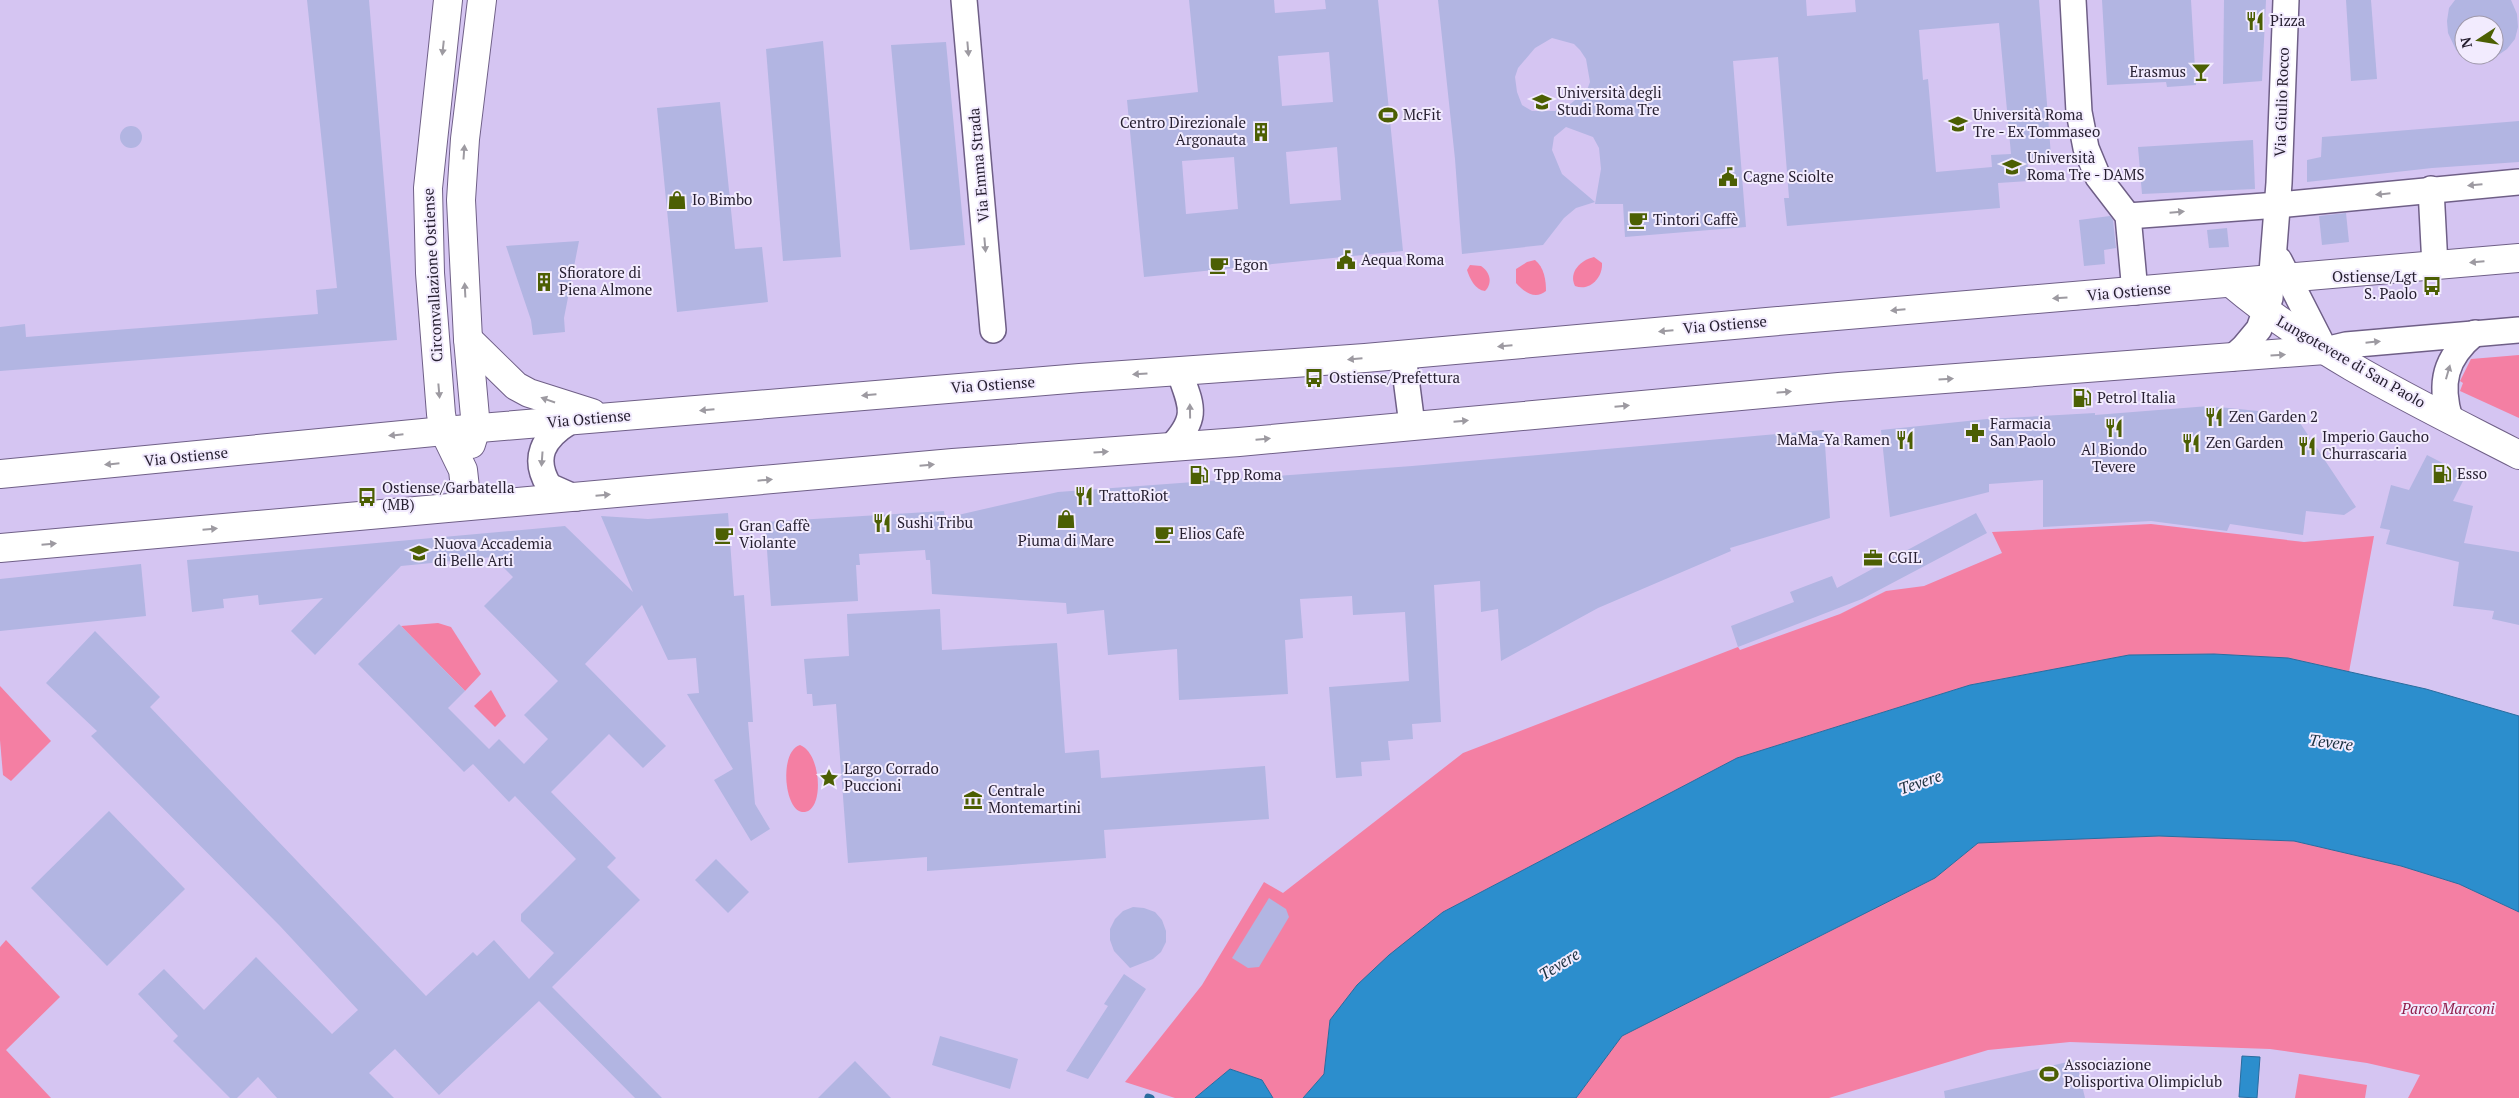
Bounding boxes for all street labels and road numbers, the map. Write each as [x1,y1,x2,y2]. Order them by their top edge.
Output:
street label: Via Giulio Rocco [2269,47,2293,157]
street label: Via Emma Strada [963,107,993,223]
street label: Circonvallazione Ostiense [417,188,447,362]
street label: Via Ostiense [2086,277,2172,305]
street label: Via Ostiense [1682,310,1768,338]
street label: Lungotevere di San Paolo [2273,310,2430,412]
street label: Via Ostiense [950,371,1036,397]
street label: Via Ostiense [546,404,632,432]
street label: Via Ostiense [143,442,229,470]

